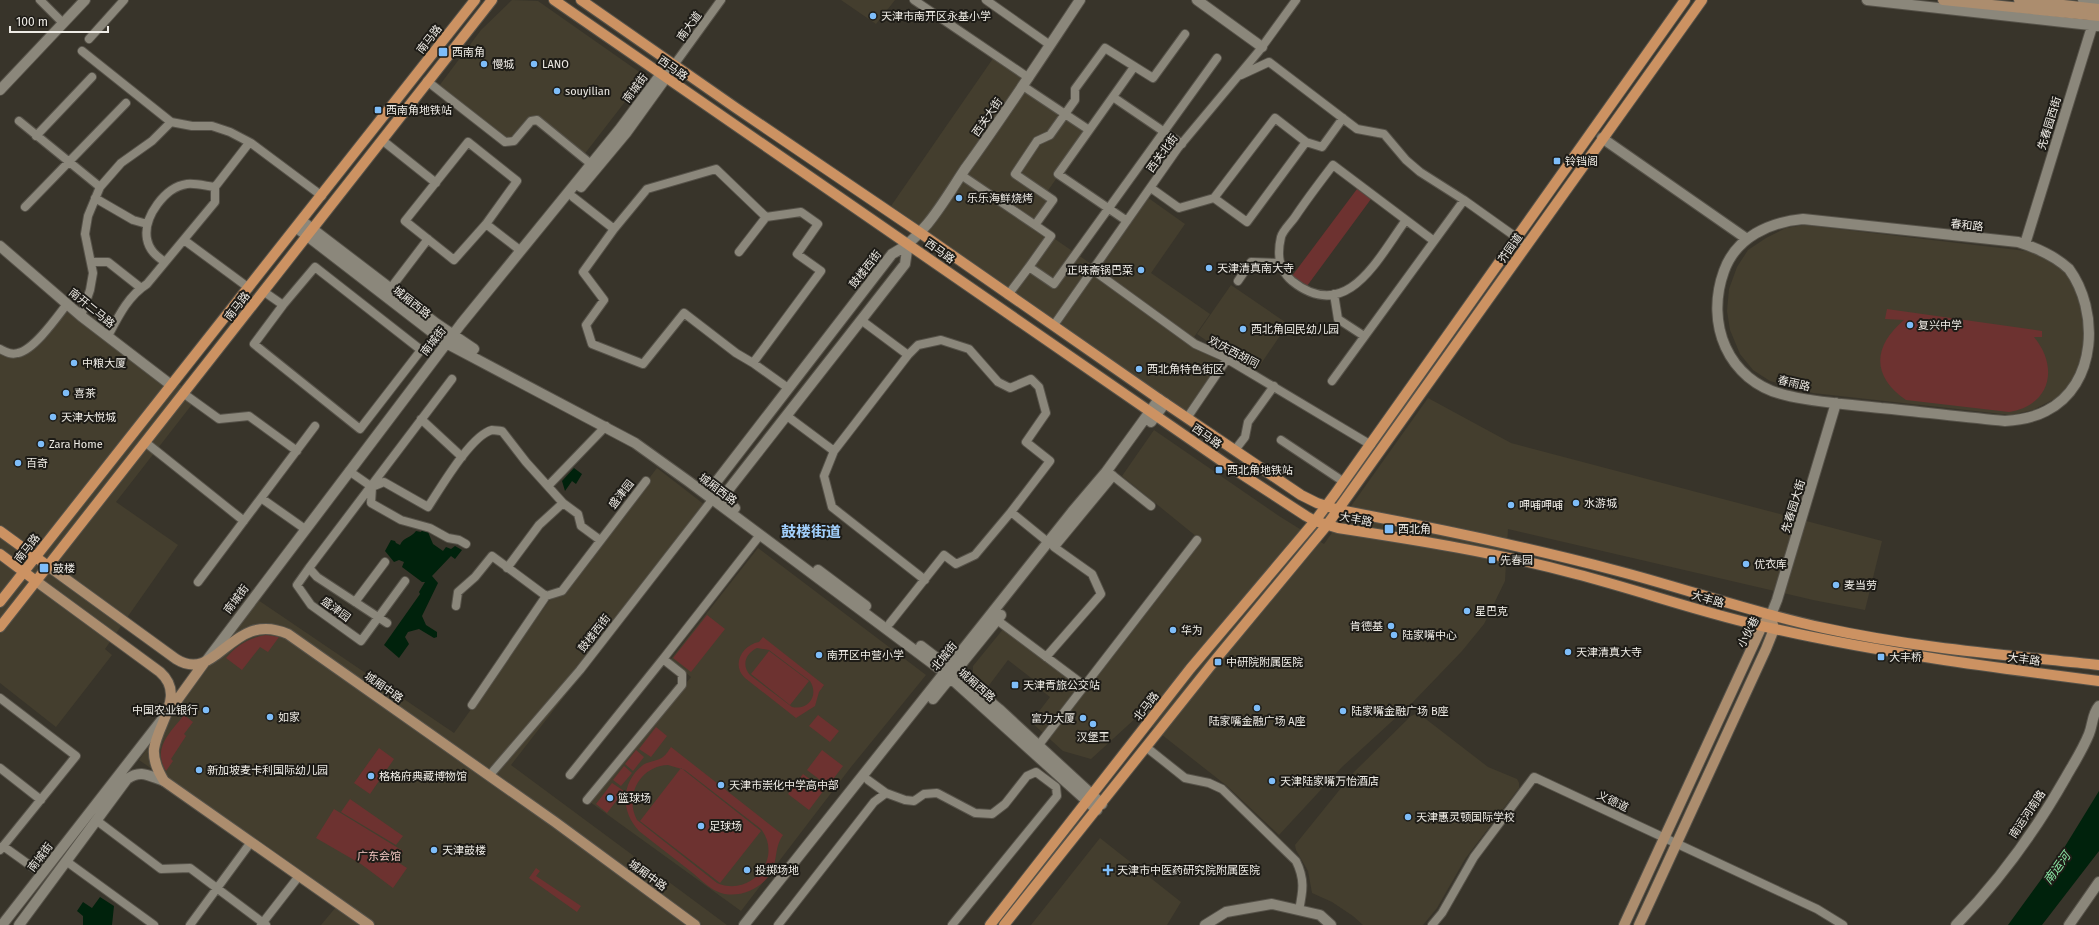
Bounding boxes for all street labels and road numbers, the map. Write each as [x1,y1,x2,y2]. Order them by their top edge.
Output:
street label: 南大道 [674,9,704,43]
street label: 南马路 [414,22,445,56]
street label: 西马路 [655,54,690,83]
street label: 南城街 [620,71,651,105]
street label: 先春园西街 [2035,95,2064,151]
street label: 西关大街 [969,96,1005,139]
street label: 西关北街 [1144,132,1181,175]
street label: 春和路 [1950,217,1984,234]
street label: 芥园道 [1496,231,1525,266]
street label: 西马路 [922,237,957,266]
street label: 鼓楼西街 [847,248,884,291]
street label: 城厢西路 [390,284,433,321]
street label: 南开二马路 [66,286,117,331]
street label: 南马路 [222,289,253,323]
street label: 南城街 [418,324,449,358]
street label: 欢庆西胡同 [1206,334,1261,371]
street label: 春雨路 [1776,373,1811,394]
street label: 西马路 [1189,422,1224,451]
street label: 城厢西路 [696,471,739,508]
street label: 盛津园 [606,477,637,511]
street label: 先春园大街 [1779,478,1808,534]
street label: 大丰路 [1339,510,1373,529]
street label: 南马路 [12,531,43,565]
street label: 南城街 [221,582,252,616]
street label: 大丰路 [1690,589,1726,610]
street label: 盛津园 [319,594,353,624]
street label: 鼓楼西街 [576,612,613,655]
street label: 小伙巷 [1735,615,1762,650]
street label: 北城街 [929,639,960,673]
street label: 大丰路 [2007,651,2041,668]
street label: 城厢西路 [956,666,998,705]
street label: 城厢中路 [362,669,405,705]
street label: 北马路 [1131,689,1162,723]
street label: 南运河南路 [2007,788,2048,841]
street label: 义德道 [1595,789,1630,814]
street label: 南城街 [25,840,56,874]
street label: 城厢中路 [626,857,669,894]

